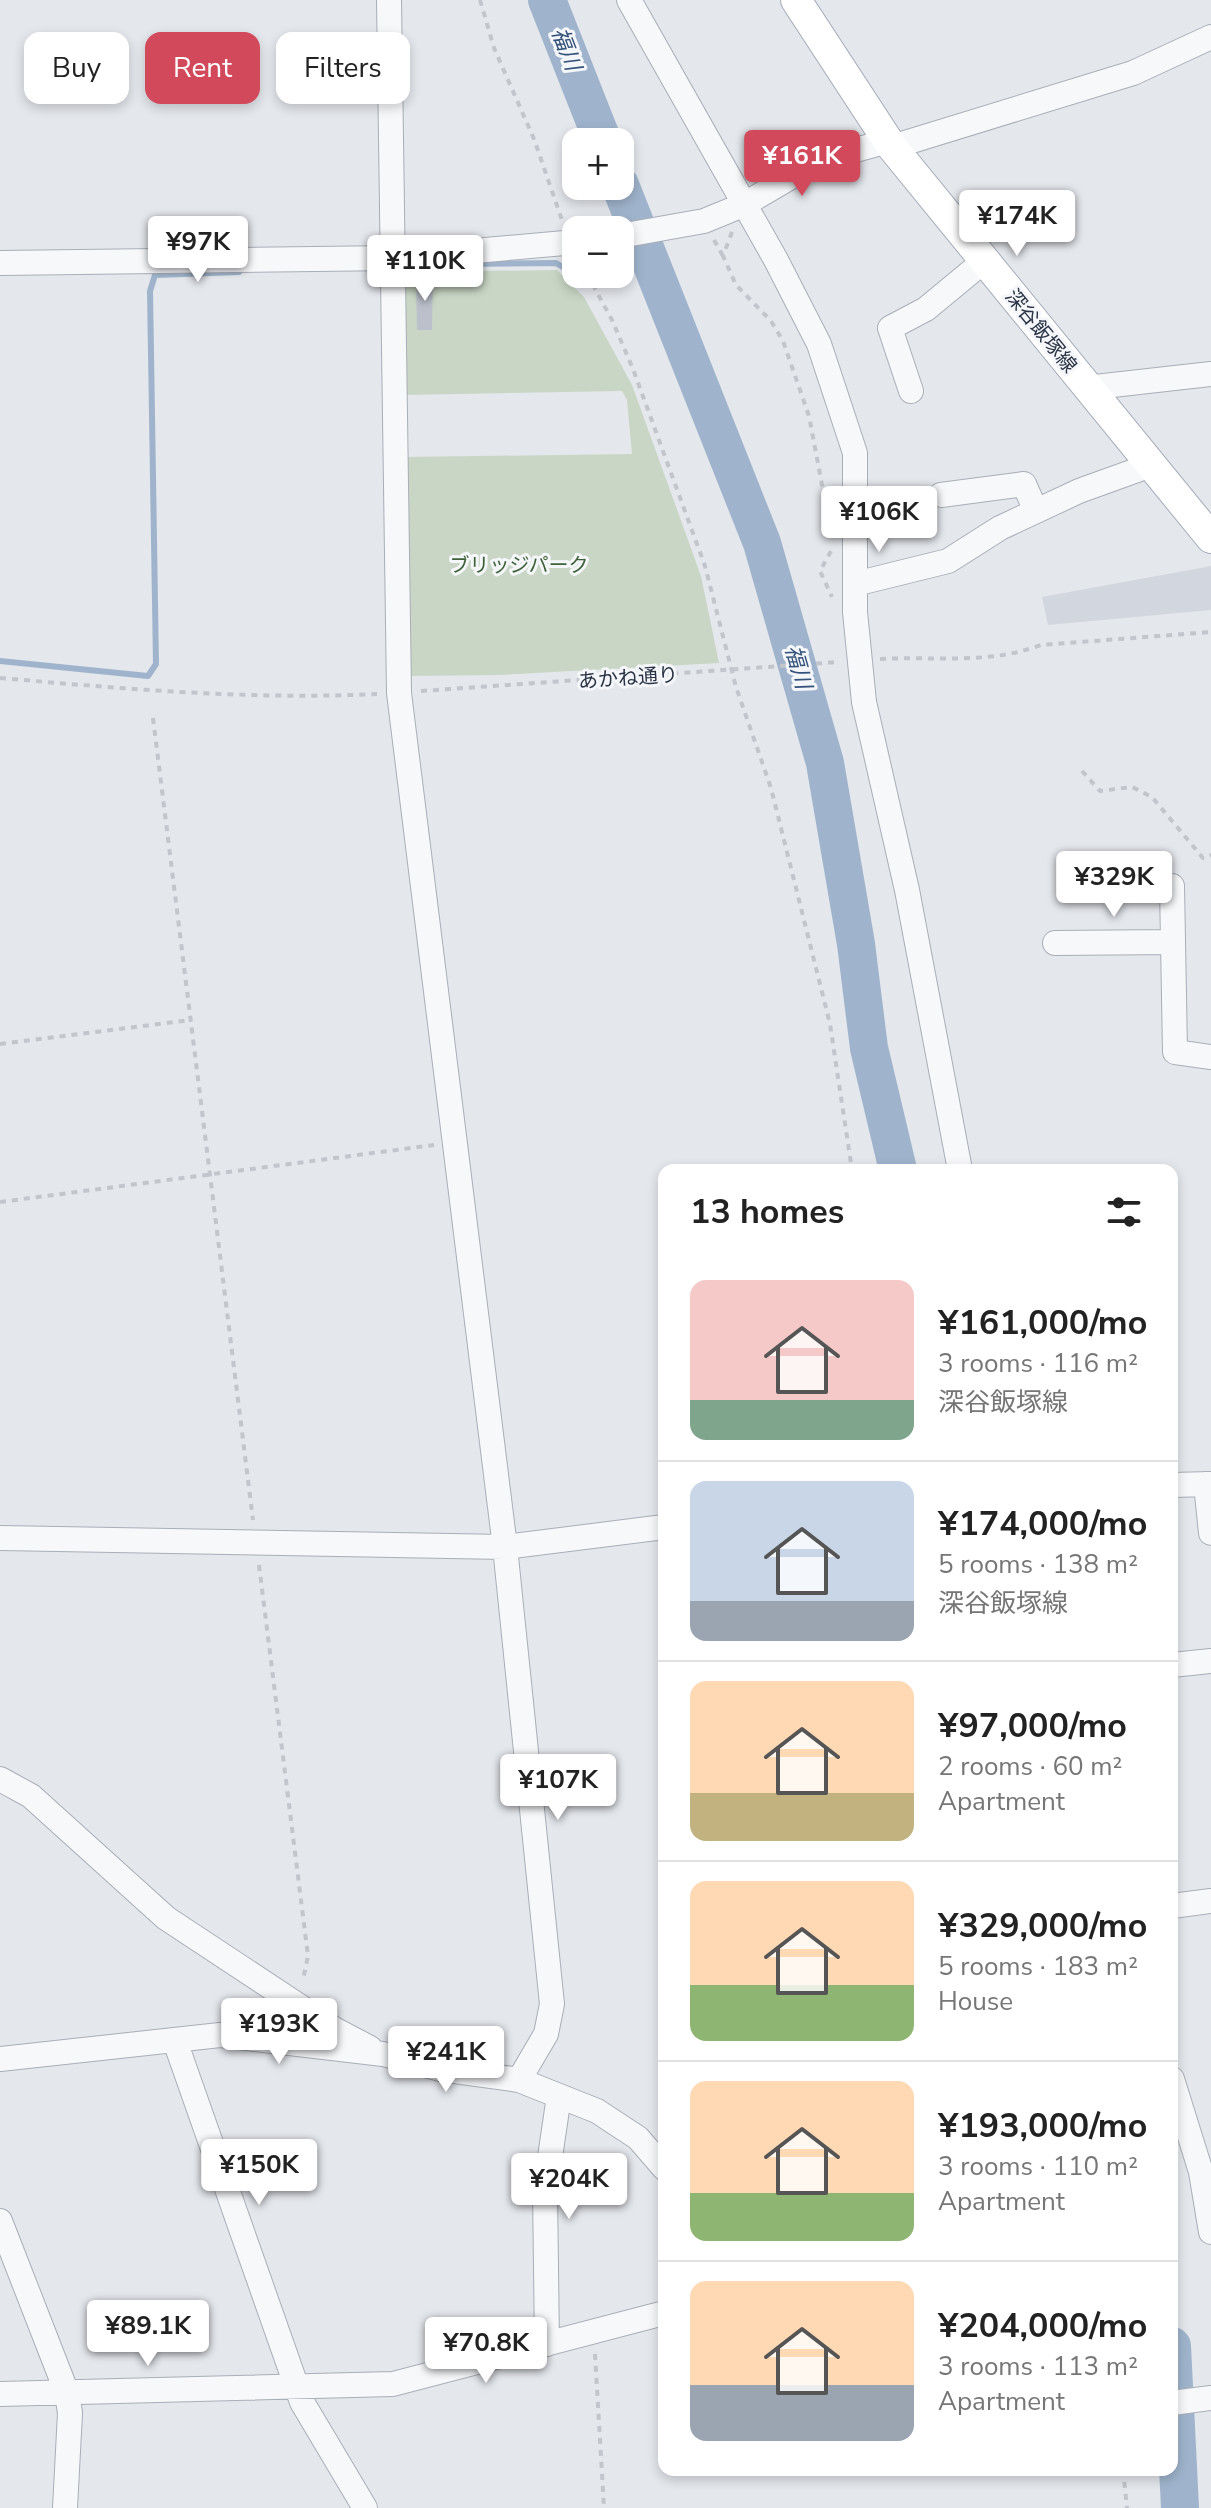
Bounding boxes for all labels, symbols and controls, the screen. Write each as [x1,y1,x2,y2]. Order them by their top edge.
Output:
water label: 福川 [544,23,589,77]
chip: Buy [24,32,129,104]
chip: Rent [145,32,260,104]
chip: Filters [276,32,410,104]
map controls [562,128,634,288]
button: + [562,128,634,200]
pin: ¥161K [746,130,858,198]
text: ¥161K [762,138,842,173]
pin: ¥174K [961,190,1073,258]
text: ¥174K [977,198,1057,233]
pin: ¥97K [151,216,245,284]
button: − [562,216,634,288]
text: ¥97K [166,224,230,259]
pin: ¥110K [369,235,481,303]
text: ¥110K [385,243,465,278]
street label: 深谷飯塚線 [999,284,1083,378]
pin: ¥106K [823,486,935,554]
text: ¥106K [839,494,919,529]
park label: ブリッジパーク [450,552,588,579]
water label: 福川 [778,642,819,694]
street label: あかね通り [577,661,679,695]
pin: ¥329K [1058,851,1170,919]
text: ¥329K [1074,859,1154,894]
text: 13 homes [690,1189,844,1235]
icon: filters [1102,1190,1146,1234]
text: ¥161,000/mo [938,1300,1147,1346]
icon: home [754,1312,850,1408]
text: 3 rooms · 116 m² [938,1346,1138,1381]
text: 深谷飯塚線 [938,1385,1068,1420]
text: ¥174,000/mo [938,1501,1147,1547]
icon: home [754,1513,850,1609]
text: 5 rooms · 138 m² [938,1547,1138,1582]
text: 深谷飯塚線 [938,1586,1068,1621]
text: ¥97,000/mo [938,1703,1127,1749]
icon: home [754,1713,850,1809]
text: 2 rooms · 60 m² [938,1749,1122,1784]
pin: ¥107K [502,1754,614,1822]
text: ¥107K [518,1762,598,1797]
text: Apartment [938,1784,1065,1819]
text: ¥329,000/mo [938,1903,1147,1949]
icon: home [754,1913,850,2009]
text: 5 rooms · 183 m² [938,1949,1138,1984]
text: House [938,1984,1013,2019]
pin: ¥193K [223,1998,335,2066]
text: ¥193K [239,2006,319,2041]
pin: ¥241K [390,2026,502,2094]
text: ¥241K [406,2034,486,2069]
text: ¥193,000/mo [938,2103,1147,2149]
icon: home [754,2113,850,2209]
pin: ¥150K [203,2139,315,2207]
text: ¥150K [219,2147,299,2182]
text: 3 rooms · 110 m² [938,2149,1138,2184]
pin: ¥204K [513,2153,625,2221]
text: ¥204K [529,2161,609,2196]
text: Apartment [938,2184,1065,2219]
pin: ¥89.1K [83,2300,213,2368]
text: ¥204,000/mo [938,2303,1147,2349]
text: ¥89.1K [105,2308,191,2343]
icon: home [754,2313,850,2409]
pin: ¥70.8K [421,2317,551,2385]
text: ¥70.8K [443,2325,529,2360]
text: 3 rooms · 113 m² [938,2349,1138,2384]
text: Apartment [938,2384,1065,2419]

